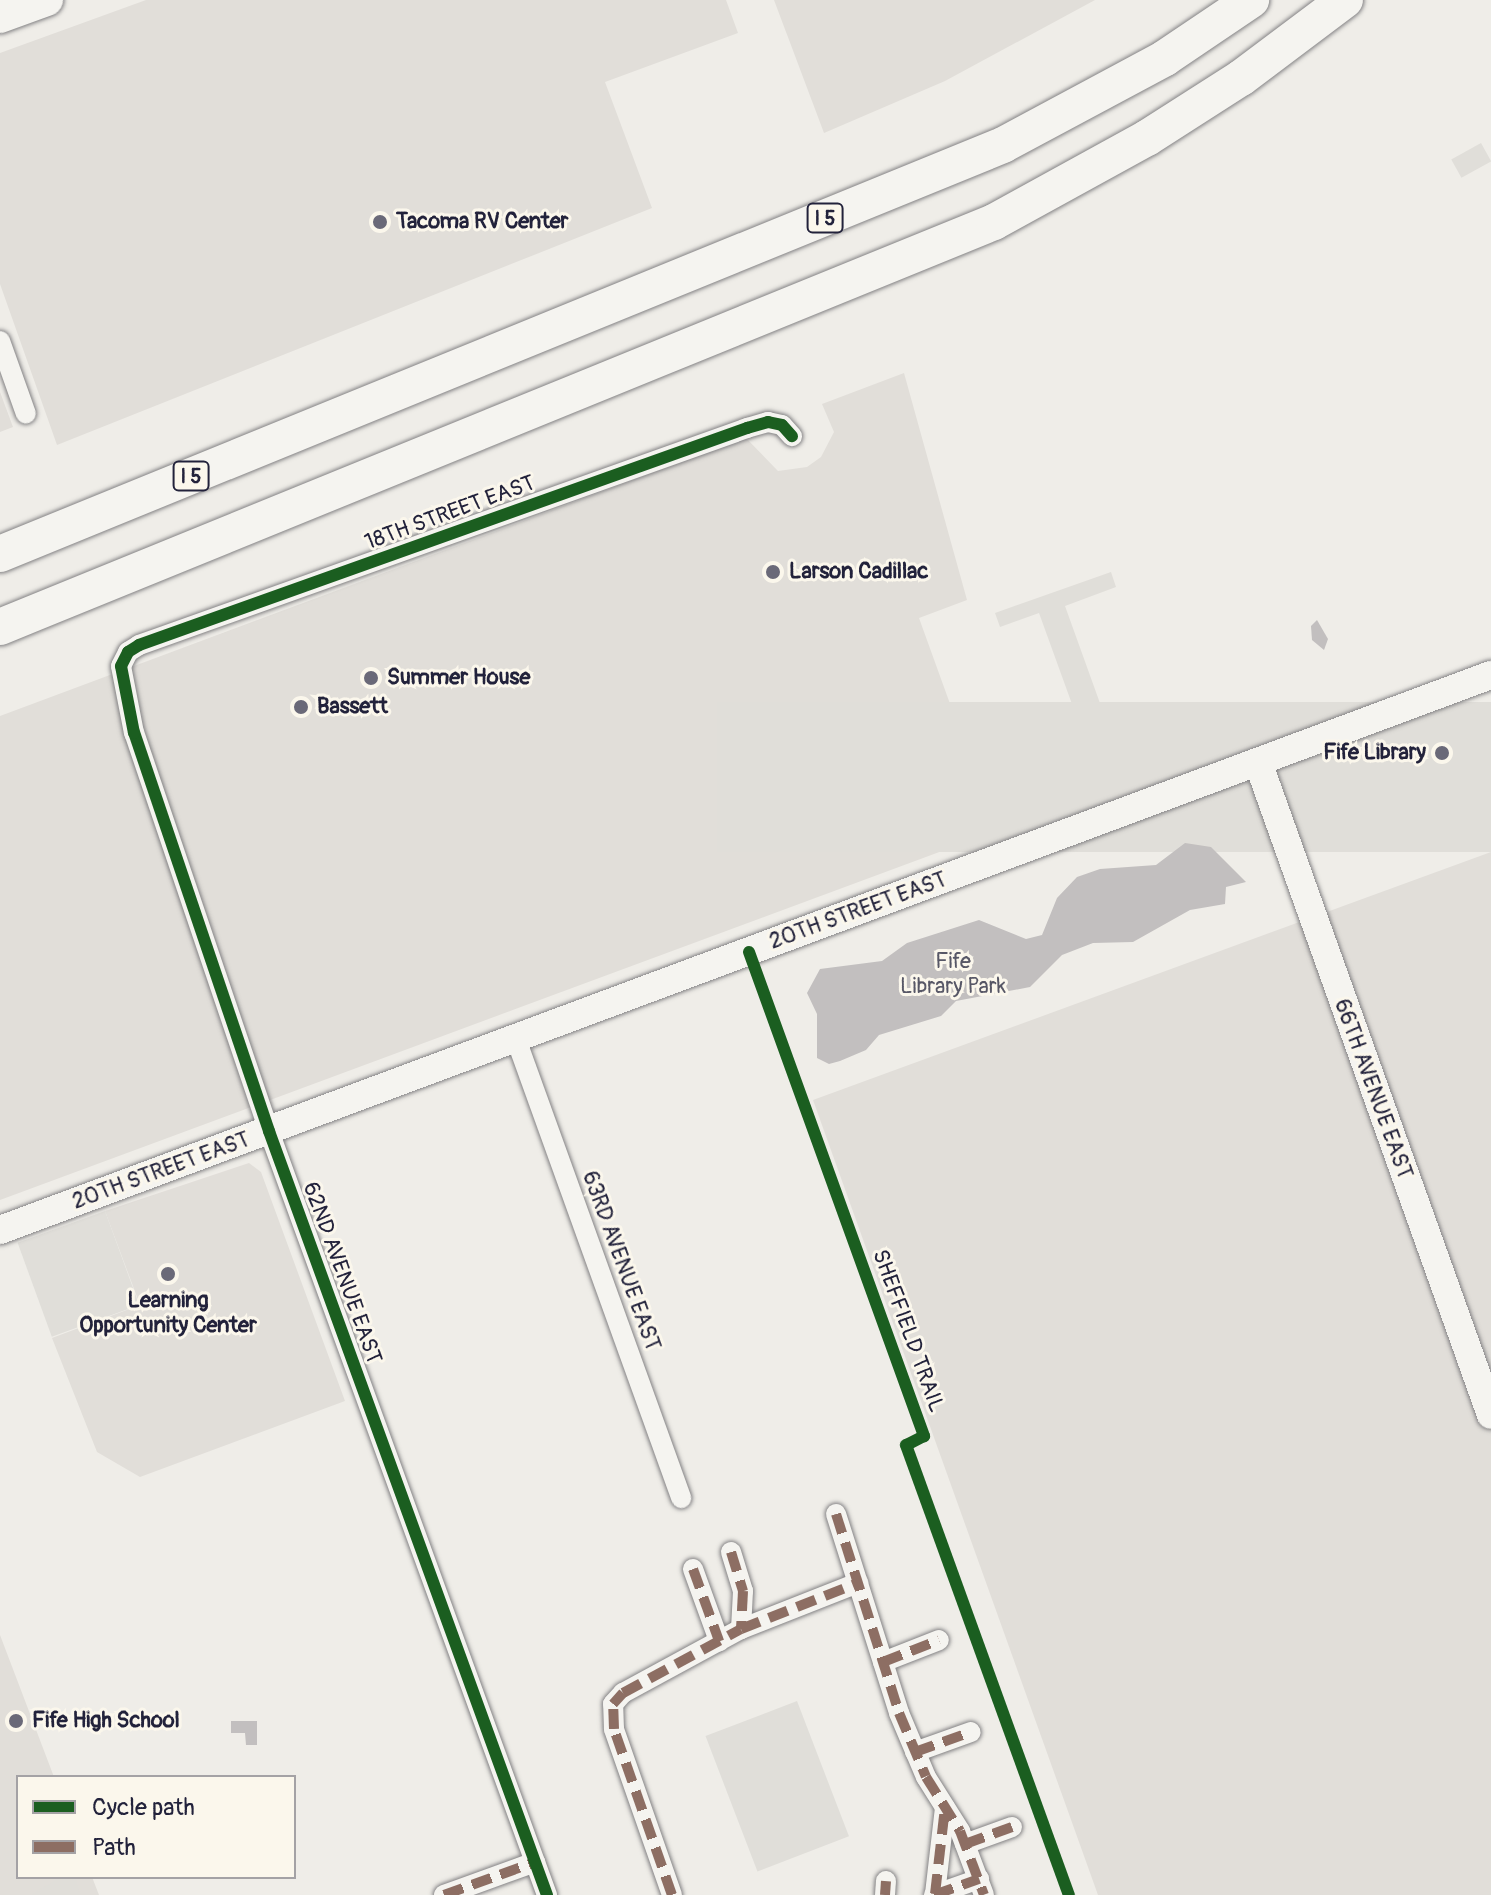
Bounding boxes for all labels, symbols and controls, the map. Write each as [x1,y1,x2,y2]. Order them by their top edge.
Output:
road number: I 5 [805,202,845,234]
place label: Tacoma RV Center [396,209,568,235]
marker: Tacoma RV Center [371,213,389,231]
road number: I 5 [171,460,211,492]
street label: 18TH STREET EAST [361,470,539,556]
place label: Larson Cadillac [789,559,929,585]
marker: Larson Cadillac [764,563,782,581]
place label: Summer House [387,665,530,691]
marker: Summer House [362,669,380,687]
place label: Bassett [317,694,388,720]
marker: Bassett [292,698,310,716]
place label: Fife Library [1323,740,1426,766]
marker: Fife Library [1433,744,1451,762]
street label: 20TH STREET EAST [766,867,950,955]
park label: Fife Library Park [900,948,1006,1000]
street label: 66TH AVENUE EAST [1328,995,1418,1183]
street label: 20TH STREET EAST [69,1127,253,1215]
street label: 63RD AVENUE EAST [576,1168,666,1354]
street label: 62ND AVENUE EAST [297,1179,387,1367]
street label: SHEFFIELD TRAIL [866,1246,950,1416]
marker: Learning Opportunity Center [159,1265,177,1283]
place label: Learning Opportunity Center [79,1287,257,1338]
place label: Fife High School [32,1708,180,1734]
marker: Fife High School [7,1712,25,1730]
legend [16,1775,296,1879]
text: Cycle path [92,1793,195,1822]
text: Path [92,1833,136,1862]

